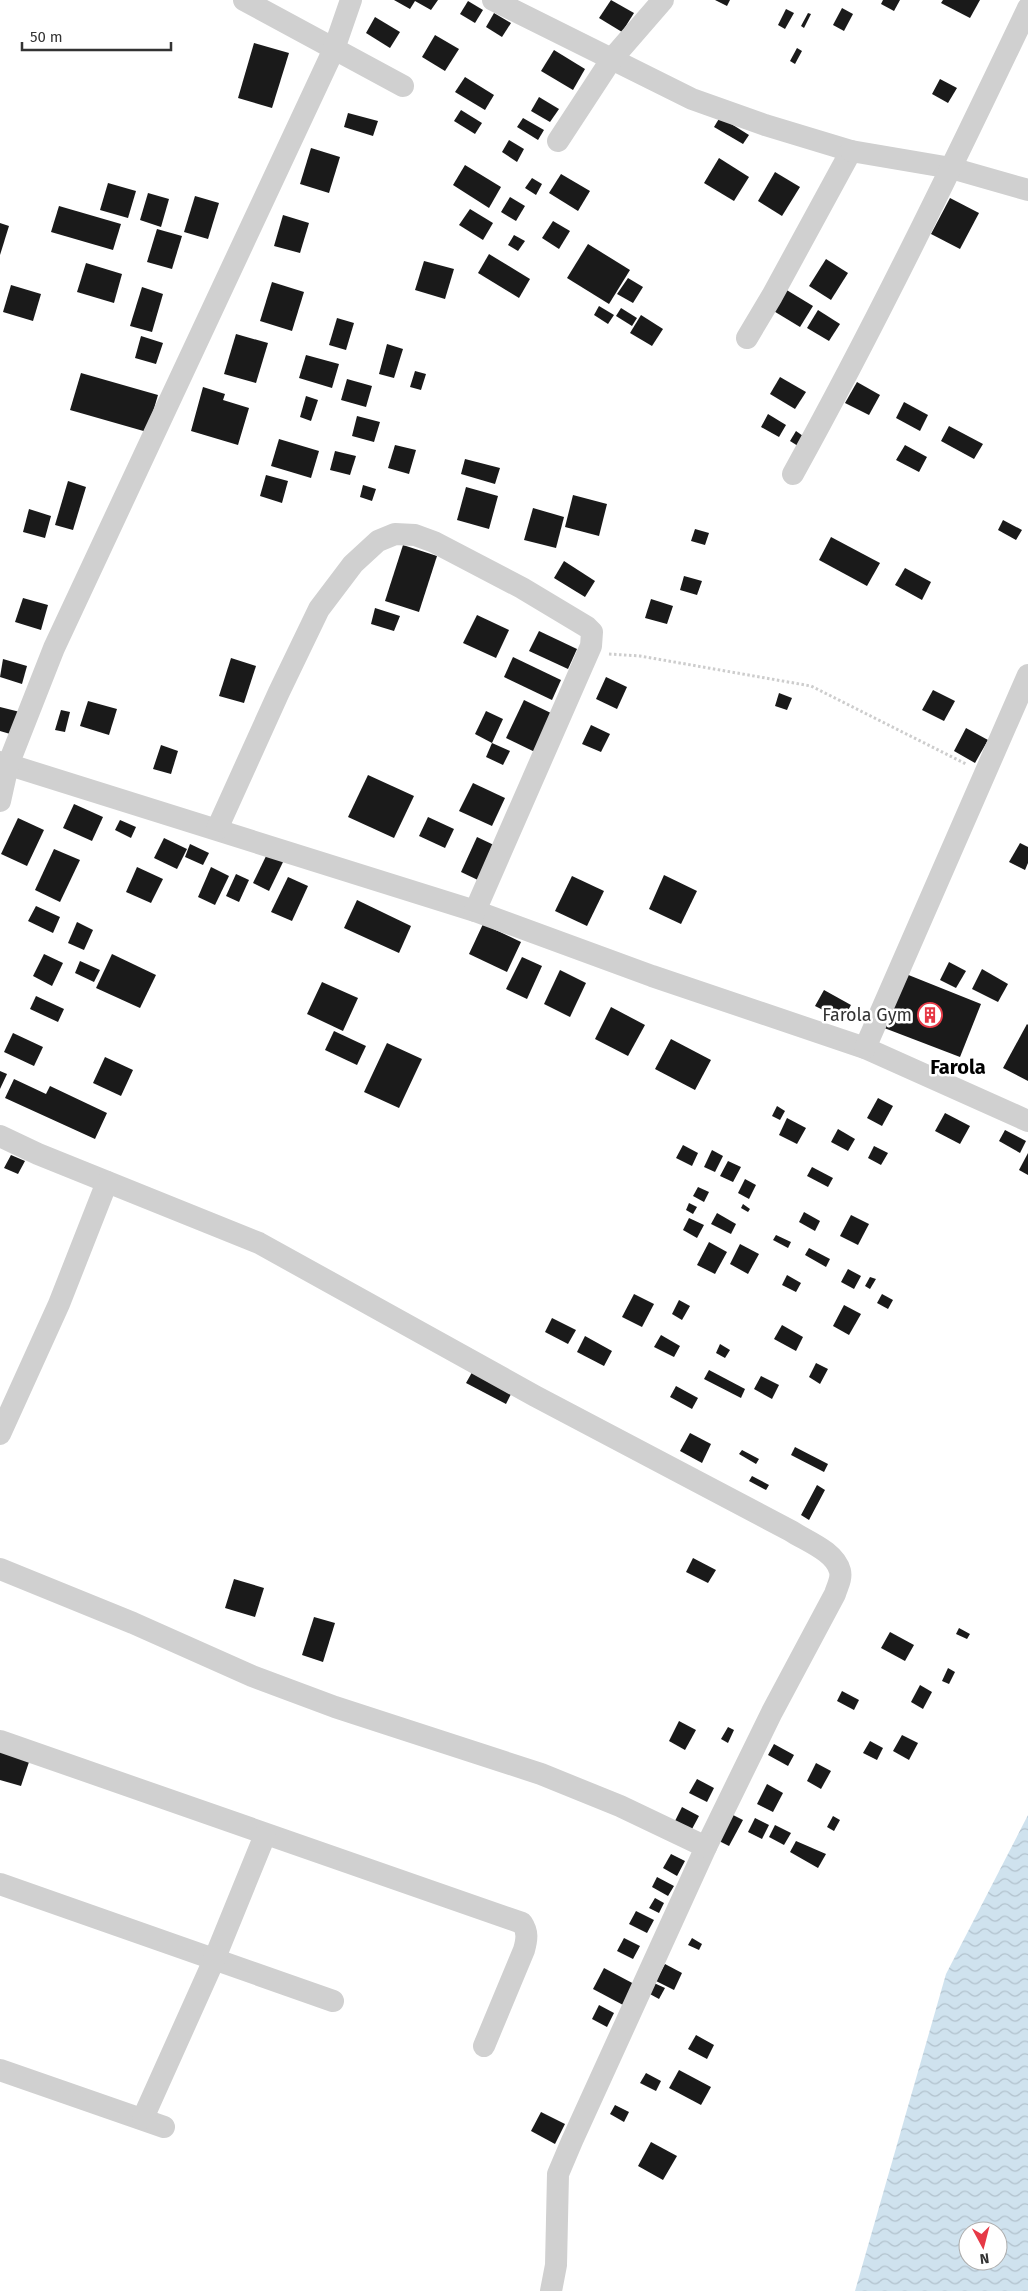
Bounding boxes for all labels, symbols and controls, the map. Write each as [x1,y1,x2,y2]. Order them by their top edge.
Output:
scale bar [22,20,171,52]
text: 50 m [30,28,63,46]
building icon: Farola Gym [917,1002,943,1028]
place label: Farola Gym [822,1004,912,1026]
district label: Farola [930,1055,986,1079]
north arrow [958,2221,1008,2271]
text: N [979,2249,990,2267]

